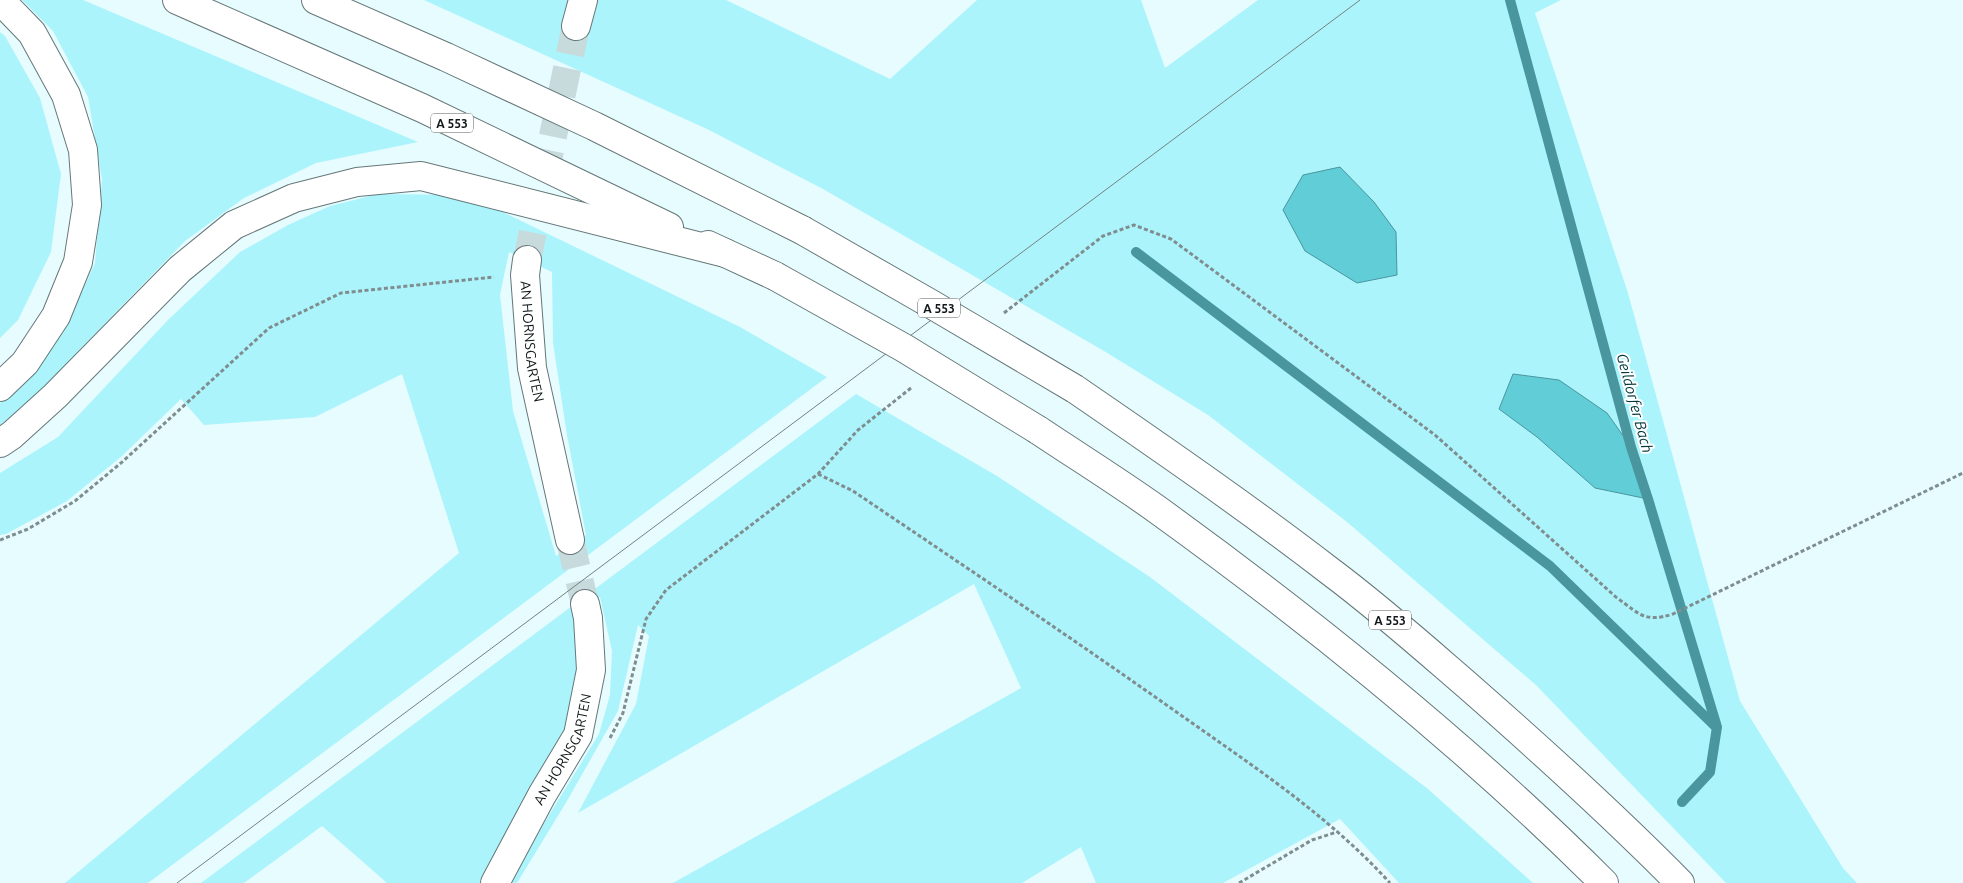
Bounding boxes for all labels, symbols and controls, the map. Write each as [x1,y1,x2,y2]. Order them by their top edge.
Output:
road number: A 553 [431,114,473,132]
street label: AN HORNSGARTEN [517,280,547,403]
road number: A 553 [918,298,960,318]
water label: Geildorfer Bach [1614,351,1656,455]
road number: A 553 [1369,610,1411,630]
street label: AN HORNSGARTEN [530,692,594,807]

